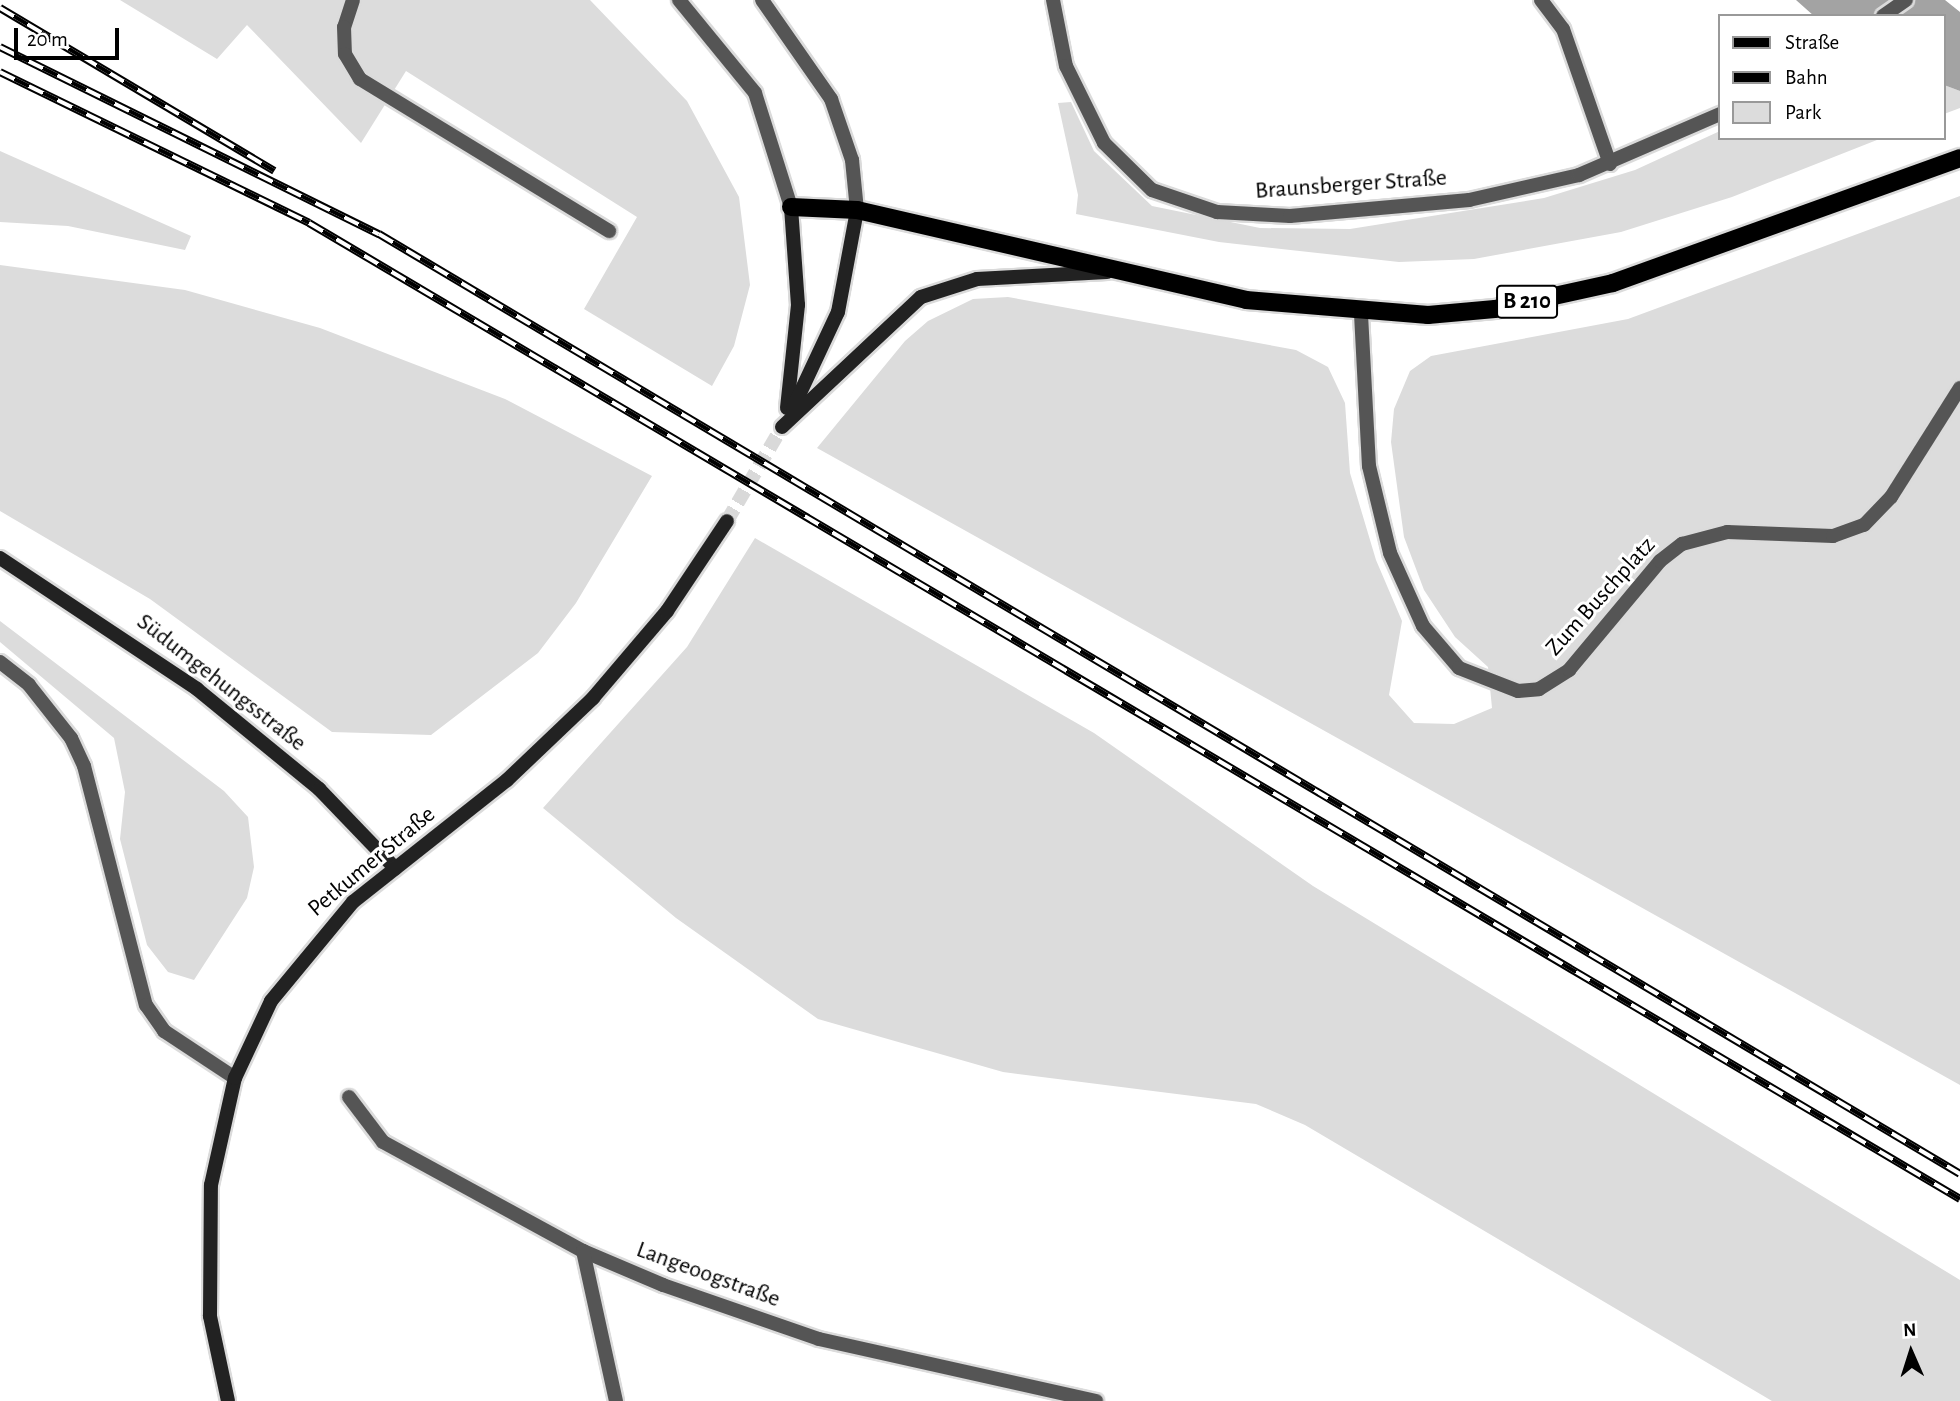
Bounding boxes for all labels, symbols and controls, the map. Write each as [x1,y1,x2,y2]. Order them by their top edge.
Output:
scale bar [18,14,122,58]
legend [1718,14,1946,140]
text: 20 m [27,29,68,50]
text: Straße [1785,32,1839,53]
text: Bahn [1785,67,1828,88]
text: Park [1785,102,1821,123]
street label: Braunsberger Straße [1254,164,1448,206]
road number: B 210 [1496,282,1558,322]
street label: Zum Buschplatz [1540,532,1662,662]
street label: Südumgehungsstraße [131,608,311,758]
street label: Petkumer Straße [303,800,441,924]
street label: Langeoogstraße [632,1236,784,1314]
north arrow [1876,1317,1946,1387]
text: N [1903,1321,1917,1340]

